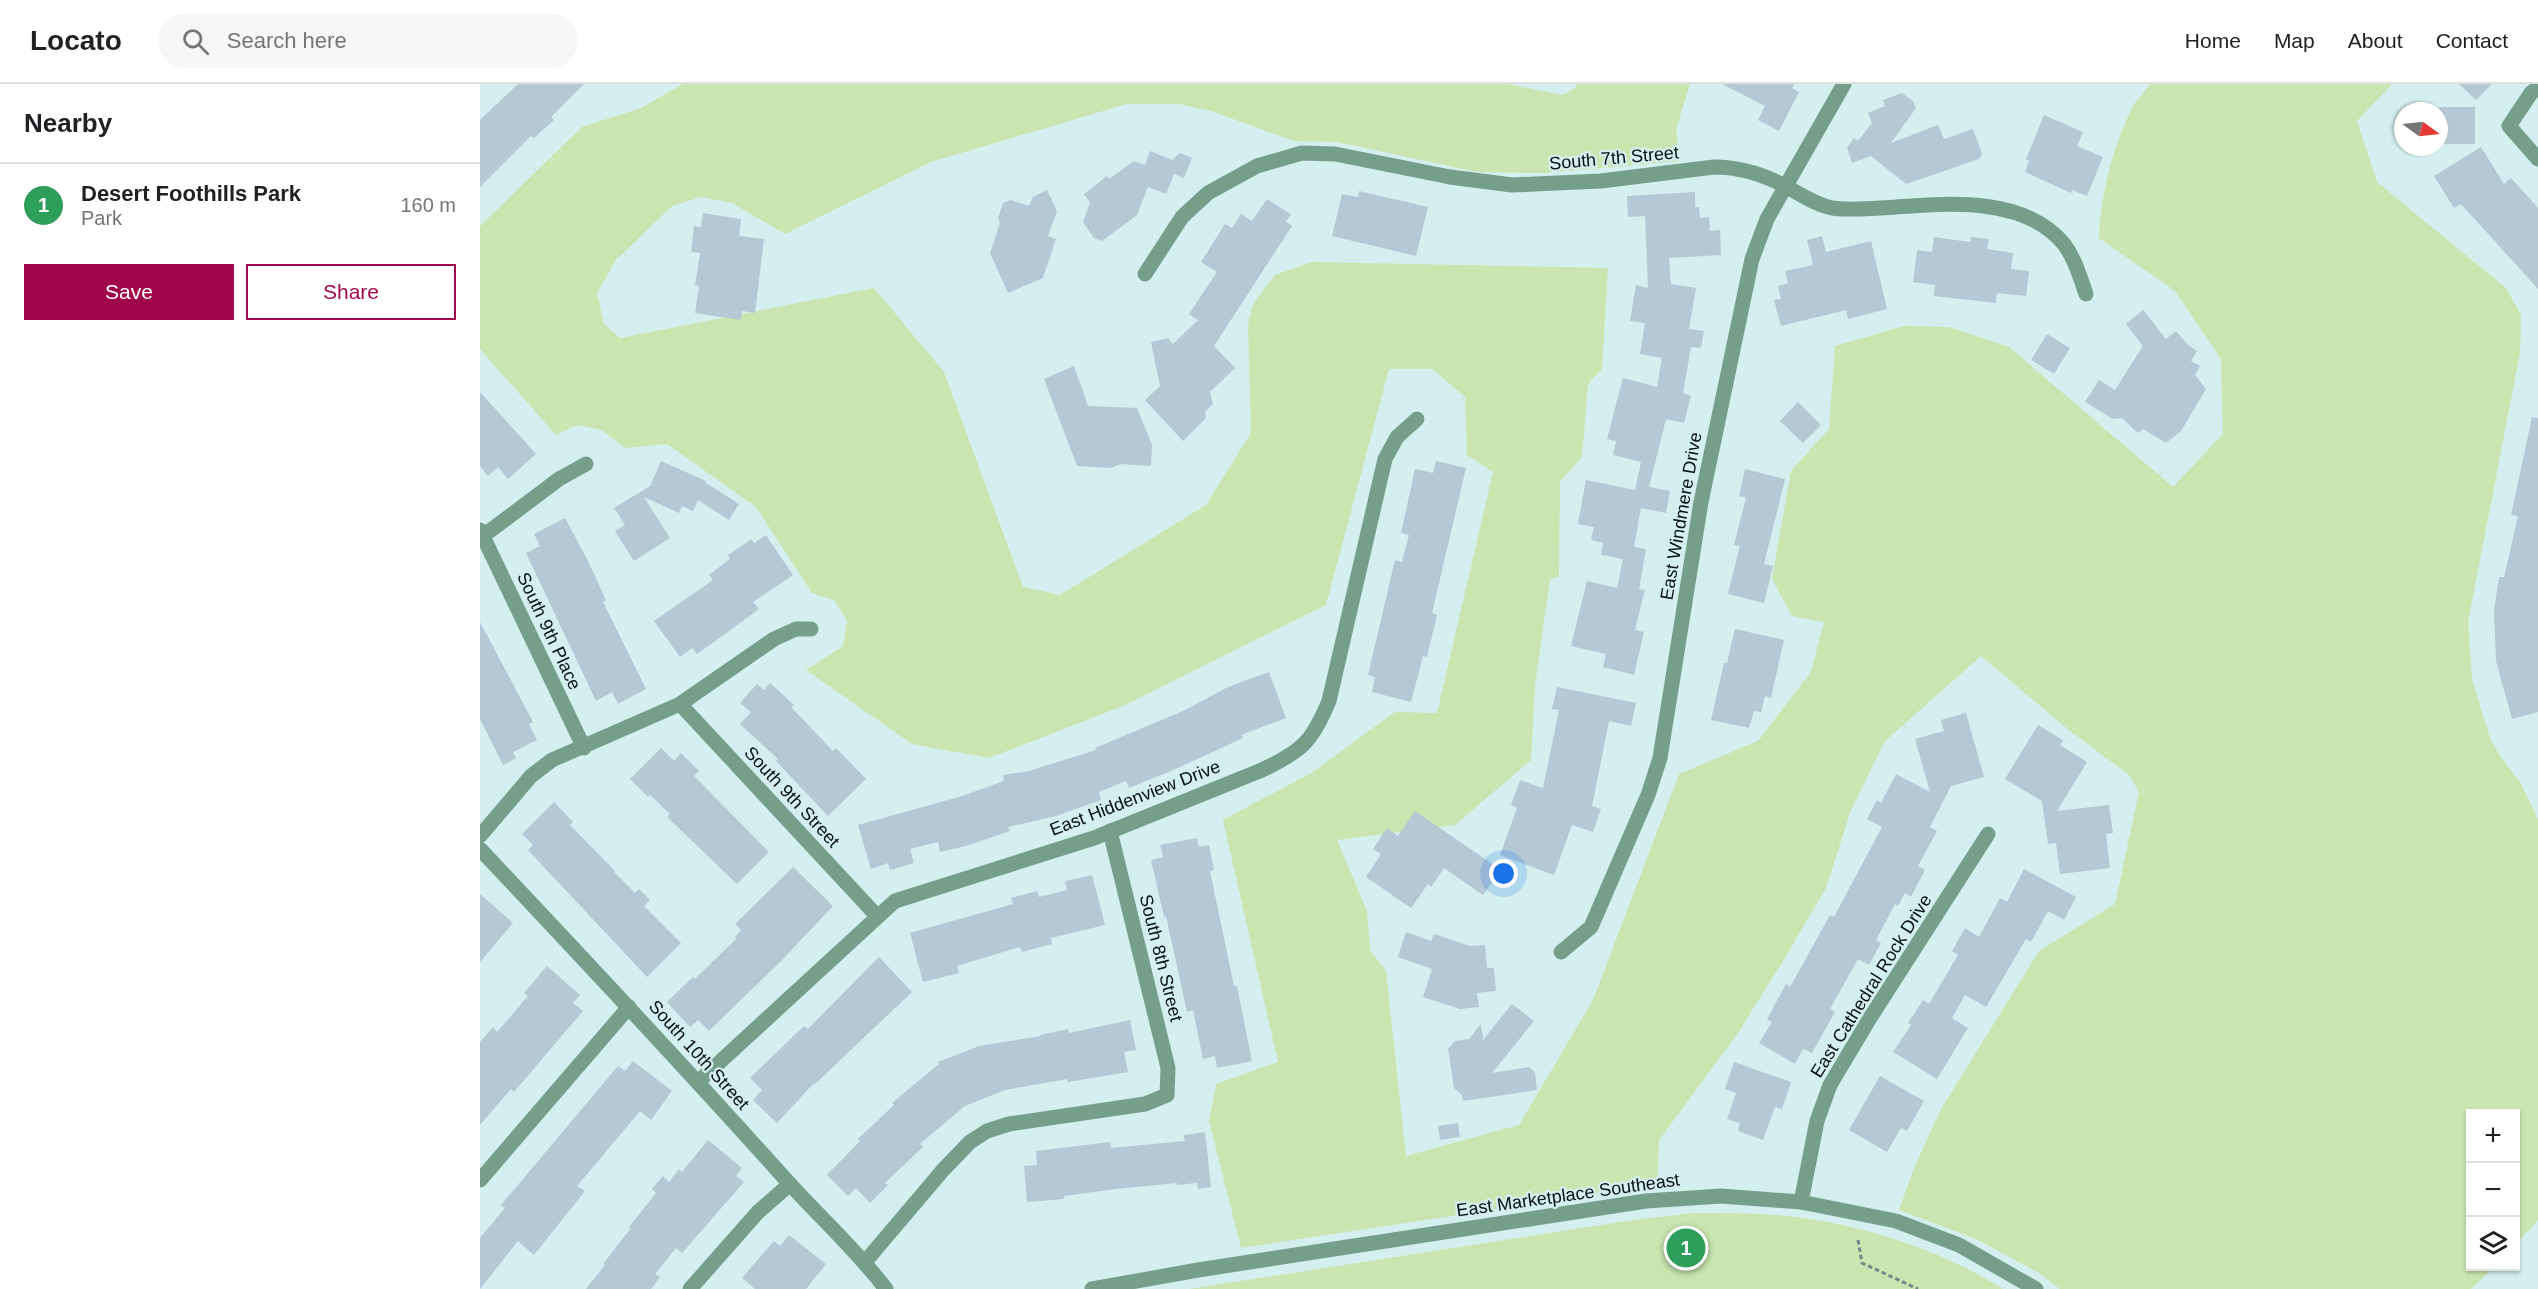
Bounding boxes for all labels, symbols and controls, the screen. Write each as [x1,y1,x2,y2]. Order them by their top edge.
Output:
search box [158,14,578,68]
text: Locato [30,25,122,56]
icon: search [179,25,212,58]
text: Search here [227,28,347,53]
text: Home [2185,29,2241,52]
text: Map [2274,29,2315,52]
text: About [2348,29,2403,52]
text: Contact [2436,29,2508,52]
north arrow [2394,102,2448,156]
text: Nearby [24,108,112,138]
street label: South 7th Street [1548,142,1680,174]
text: Desert Foothills Park [81,181,301,206]
text: 1 [38,194,49,216]
text: 160 m [400,194,456,216]
text: Park [81,207,122,229]
button: Save [24,264,234,320]
button: Share [246,264,456,320]
street label: East Windmere Drive [1656,431,1706,601]
street label: South 9th Place [513,569,585,693]
street label: South 9th Street [740,743,844,851]
street label: East Hiddenview Drive [1047,756,1223,840]
your location [1489,859,1518,888]
street label: East Cathedral Rock Drive [1806,891,1936,1081]
street label: South 8th Street [1136,892,1186,1024]
street label: South 10th Street [645,996,753,1114]
map controls [2466,1109,2520,1271]
button: + [2466,1109,2520,1163]
button: − [2466,1163,2520,1217]
street label: East Marketplace Southeast [1455,1169,1681,1221]
button: layers [2466,1217,2520,1271]
pin: 1 [1666,1226,1706,1270]

